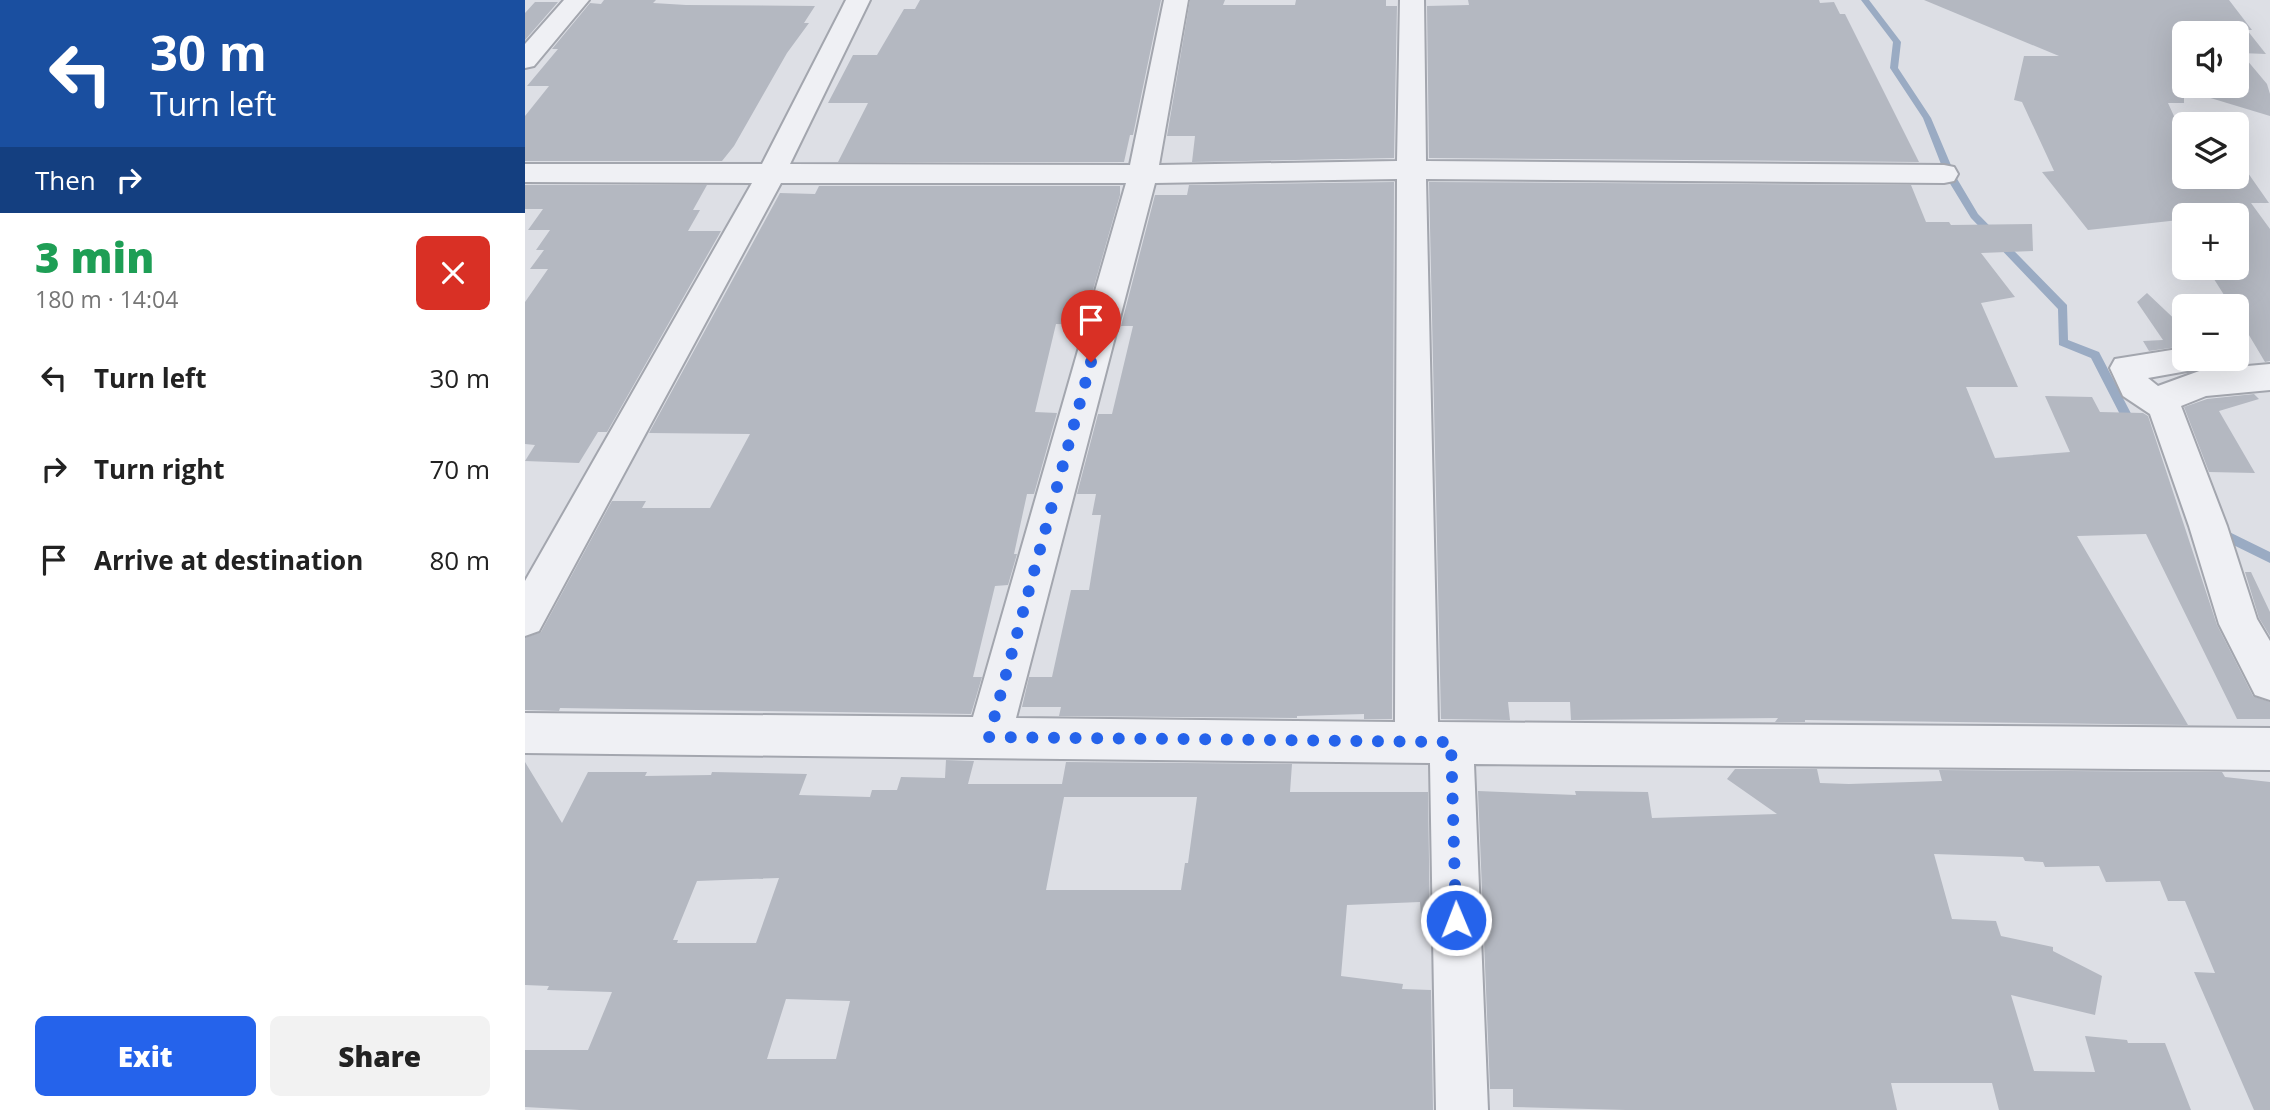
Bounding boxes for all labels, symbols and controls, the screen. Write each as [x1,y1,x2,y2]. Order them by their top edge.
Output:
text: 30 m [150,19,267,85]
map controls [2172,21,2249,371]
button: sound [2172,21,2249,98]
icon: left [35,28,126,119]
text: Turn left [150,82,276,125]
button: layers [2172,112,2249,189]
icon: right [110,161,148,199]
text: Then [35,162,96,198]
button: + [2172,203,2249,280]
text: 3 min [35,228,154,285]
button: close [416,236,490,310]
text: 180 m · 14:04 [35,283,178,315]
pin [1061,290,1121,362]
button: − [2172,294,2249,371]
icon: arrive [1072,301,1110,339]
icon: left [35,359,73,397]
text: Turn left [94,360,206,396]
text: 30 m [429,360,490,396]
icon: right [35,450,73,488]
text: Turn right [94,451,225,487]
text: 70 m [429,451,490,487]
icon: arrive [35,541,73,579]
text: Arrive at destination [94,542,363,578]
text: 80 m [429,542,490,578]
position arrow [1419,883,1493,957]
button: Exit [35,1016,256,1096]
button: Share [270,1016,490,1096]

